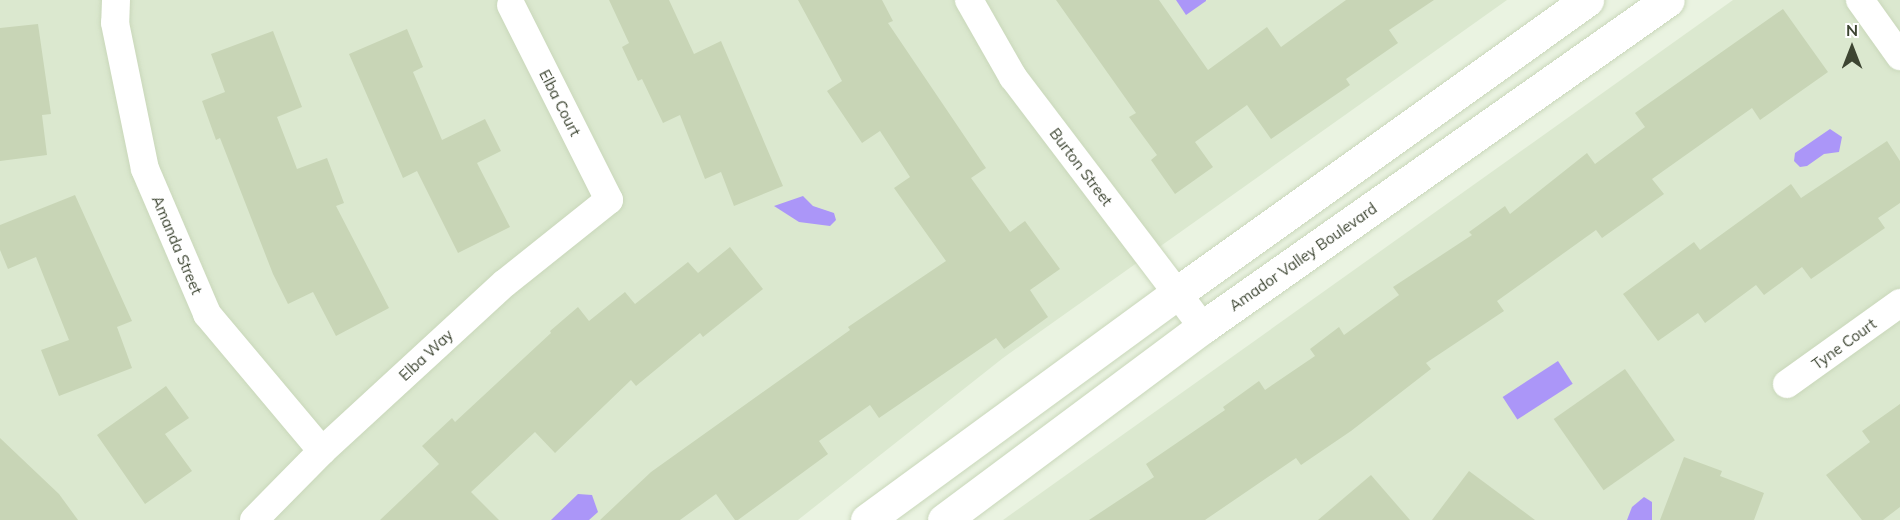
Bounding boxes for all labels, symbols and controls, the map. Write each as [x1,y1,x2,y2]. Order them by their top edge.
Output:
north arrow [1822,18,1882,78]
text: N [1846,20,1858,40]
street label: Elba Court [536,67,584,139]
street label: Burton Street [1046,125,1116,209]
street label: Amanda Street [148,193,206,297]
street label: Amador Valley Boulevard [1226,199,1380,315]
street label: Tyne Court [1808,315,1880,373]
street label: Elba Way [395,326,457,384]

